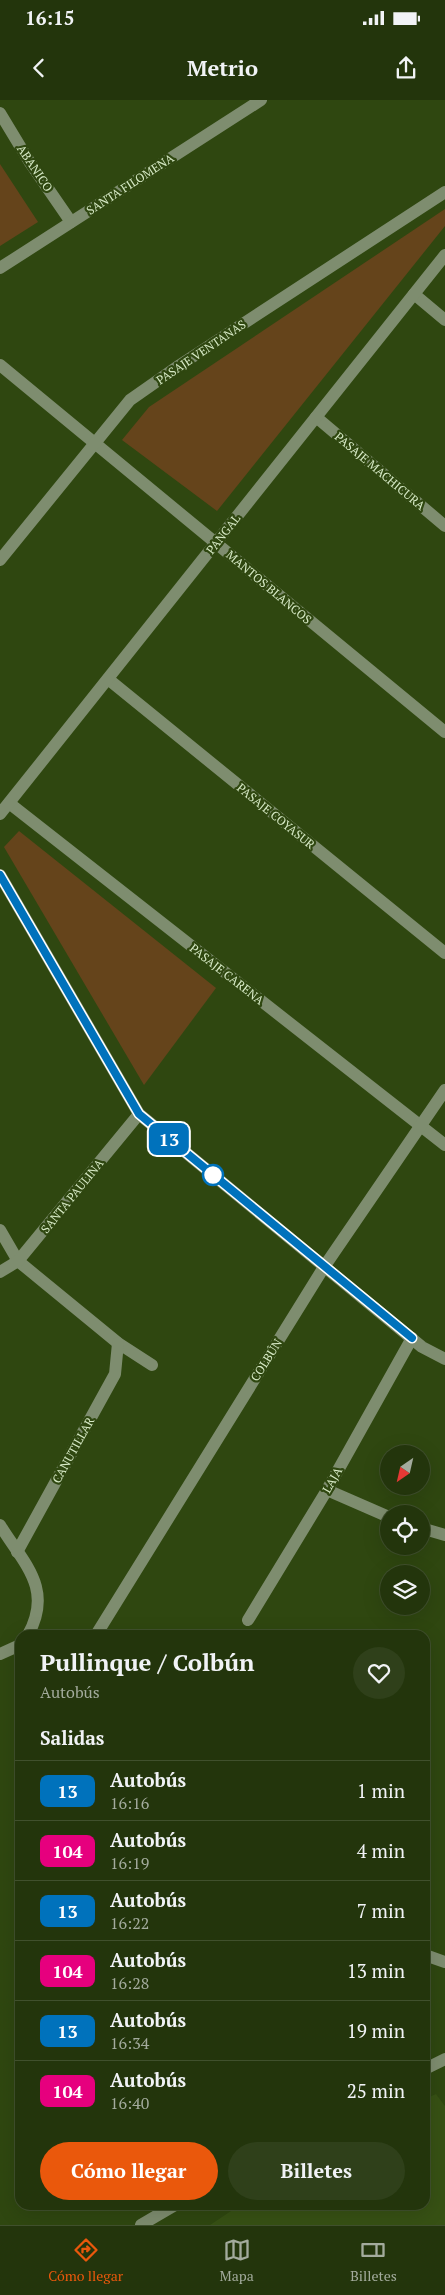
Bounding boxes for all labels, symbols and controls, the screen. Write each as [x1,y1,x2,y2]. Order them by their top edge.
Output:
text: 16:15 [25,5,74,30]
text: Metrio [187,53,258,82]
icon: back [25,54,53,82]
icon: share [392,54,420,82]
street label: ABANICO [14,142,56,194]
street label: SANTA FILOMENA [84,150,177,218]
street label: PASAJE VENTANAS [153,316,249,388]
street label: PASAJE MACHICURA [332,429,429,514]
street label: PANGAL [203,511,243,557]
street label: MANTOS BLANCOS [223,547,315,627]
street label: PASAJE COYASUR [234,780,318,852]
street label: PASAJE CARENA [187,940,268,1008]
line badge: 13 [146,1123,192,1155]
text: 13 [159,1127,179,1151]
street label: SANTA PAULINA [38,1155,107,1236]
unlabelled marker [202,1164,224,1186]
street label: COLBÚN [247,1336,285,1384]
street label: CANUTILLAR [49,1414,97,1486]
north arrow [380,1445,430,1495]
map controls [380,1445,430,1615]
street label: LAJA [319,1464,346,1495]
button: locate [380,1505,430,1555]
button: layers [380,1565,430,1615]
text: Pullinque / Colbún [40,1646,255,1678]
button: heart [353,1647,405,1699]
text: Autobús [40,1681,100,1703]
text: Salidas [40,1725,104,1750]
text: Autobús [110,1767,186,1792]
text: 1 min [357,1778,405,1803]
text: 13 [57,1779,78,1803]
text: 16:16 [110,1792,149,1814]
text: Autobús [110,1827,186,1852]
text: 4 min [357,1838,405,1863]
text: 104 [52,1839,83,1863]
text: 16:19 [110,1852,149,1874]
text: Autobús [110,1887,186,1912]
text: 7 min [357,1898,405,1923]
text: 13 [57,1899,78,1923]
text: 16:22 [110,1912,149,1934]
text: Autobús [110,1947,186,1972]
text: 13 min [347,1958,405,1983]
text: 104 [52,1959,83,1983]
text: 16:28 [110,1972,149,1994]
text: Autobús [110,2007,186,2032]
text: 19 min [347,2018,405,2043]
text: 13 [57,2019,78,2043]
text: 16:34 [110,2032,149,2054]
text: Autobús [110,2067,186,2092]
text: 25 min [347,2078,405,2103]
text: 104 [52,2079,83,2103]
text: 16:40 [110,2092,149,2114]
button: Cómo llegar [40,2142,218,2200]
button: Billetes [228,2142,405,2200]
tab: Cómo llegar [48,2236,123,2285]
tab: Mapa [220,2236,254,2285]
tab: Billetes [350,2236,397,2285]

